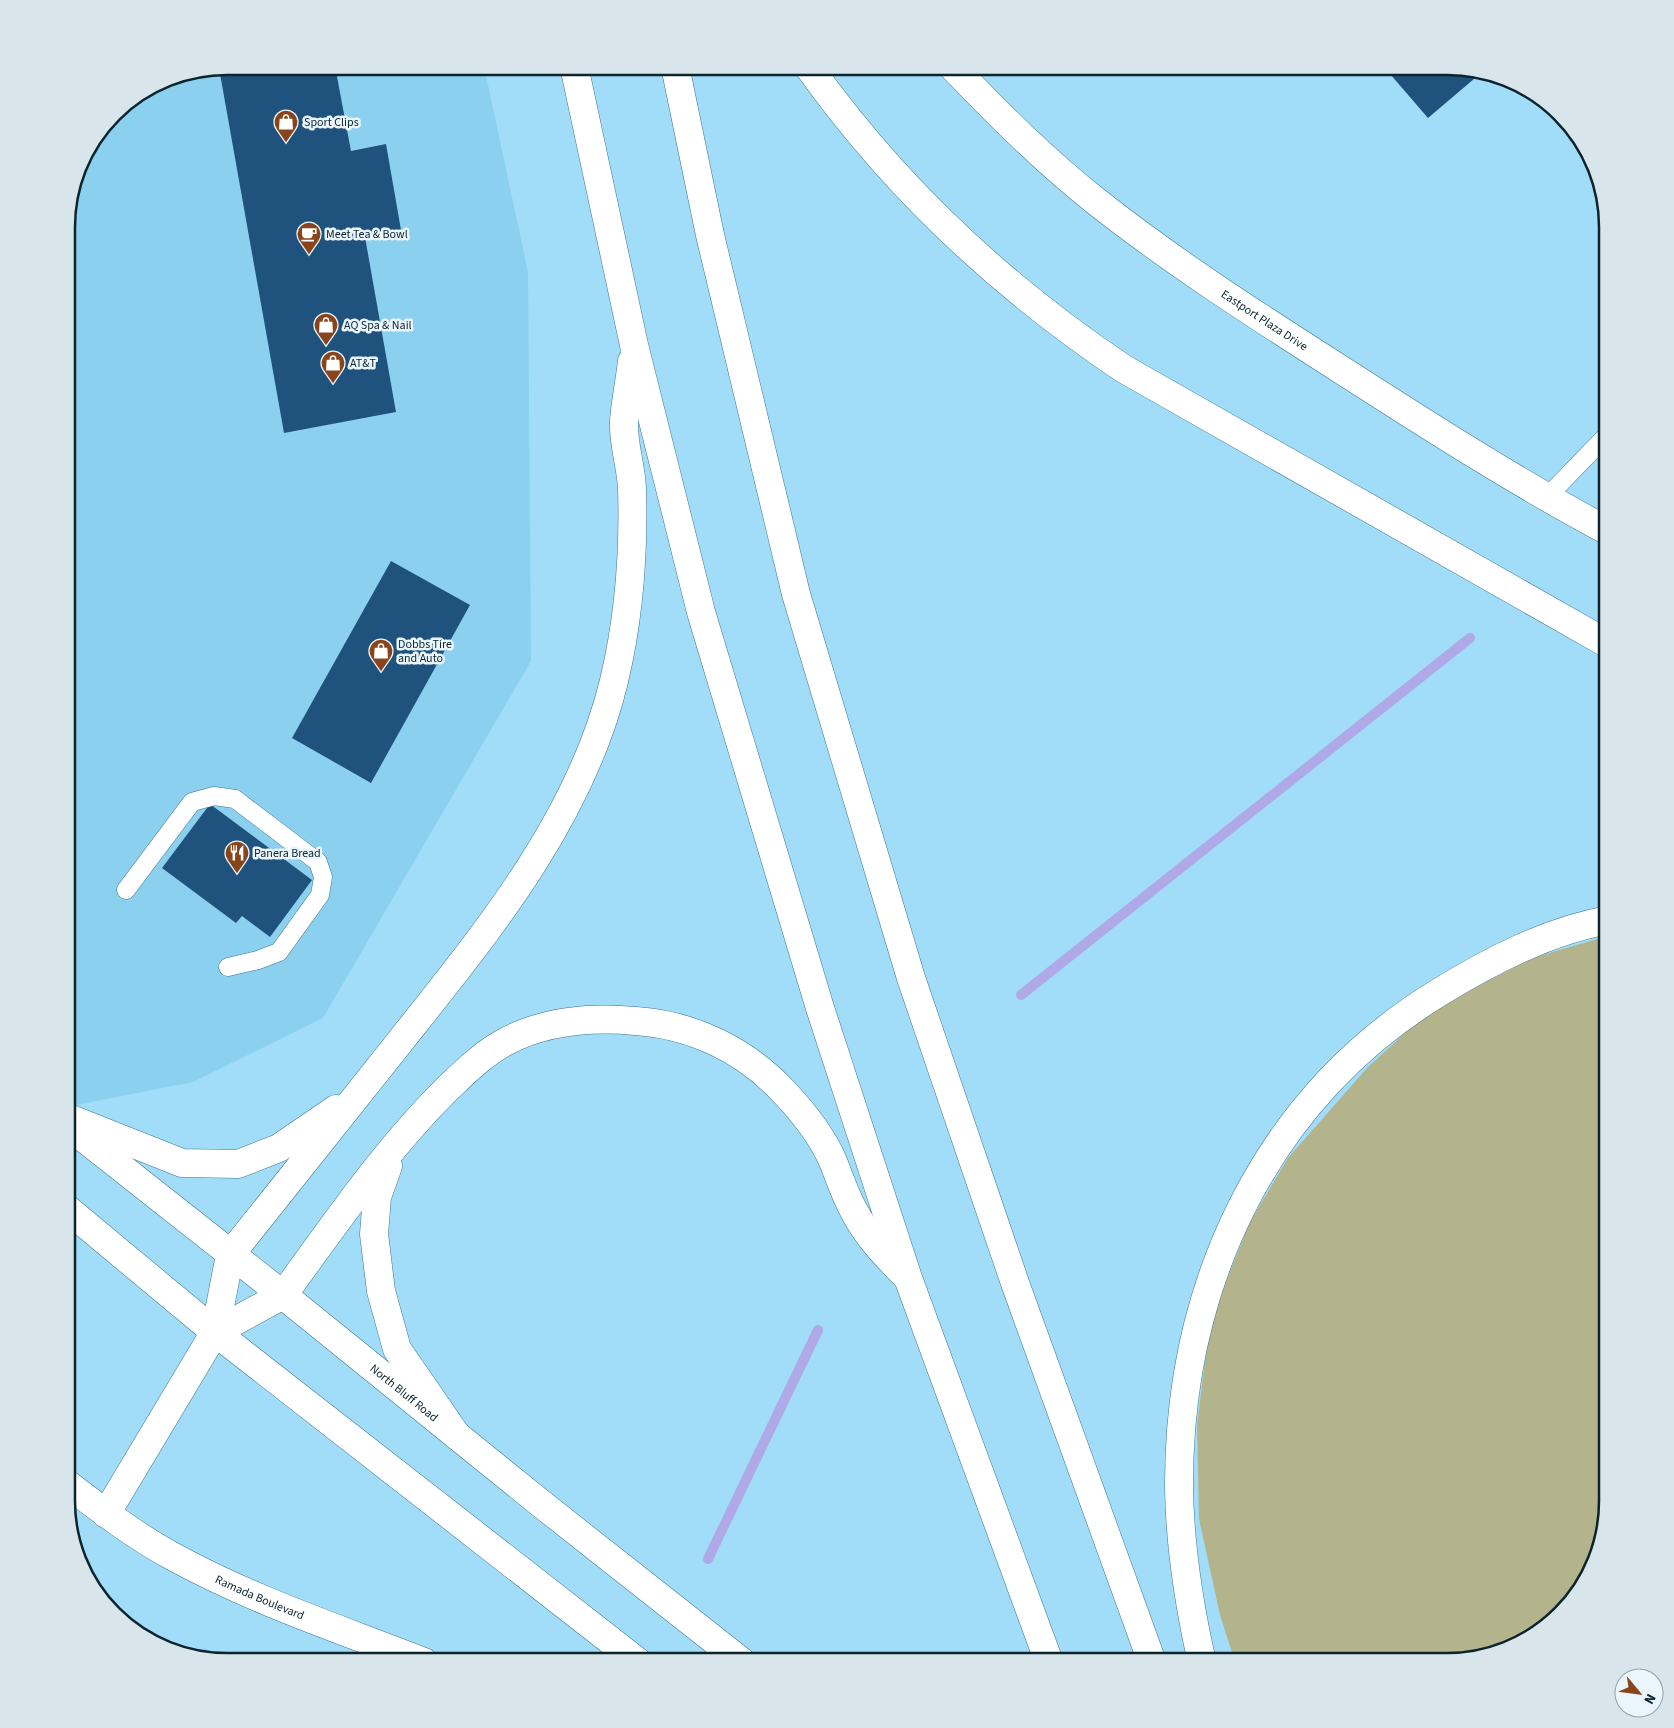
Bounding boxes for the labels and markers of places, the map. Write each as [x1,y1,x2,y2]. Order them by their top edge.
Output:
shop icon: Sport Clips [273,109,299,143]
place label: Sport Clips [304,114,359,131]
cafe icon: Meet Tea & Bowl [296,221,322,255]
place label: Meet Tea & Bowl [326,226,408,243]
shop icon: AQ Spa & Nail [313,312,339,346]
place label: AQ Spa & Nail [344,317,412,334]
shop icon: AT&T [320,350,346,384]
place label: AT&T [350,355,377,372]
place label: Dobbs Tire and Auto [398,636,452,667]
shop icon: Dobbs Tire and Auto [368,638,394,672]
restaurant icon: Panera Bread [224,840,250,874]
place label: Panera Bread [254,845,321,862]

